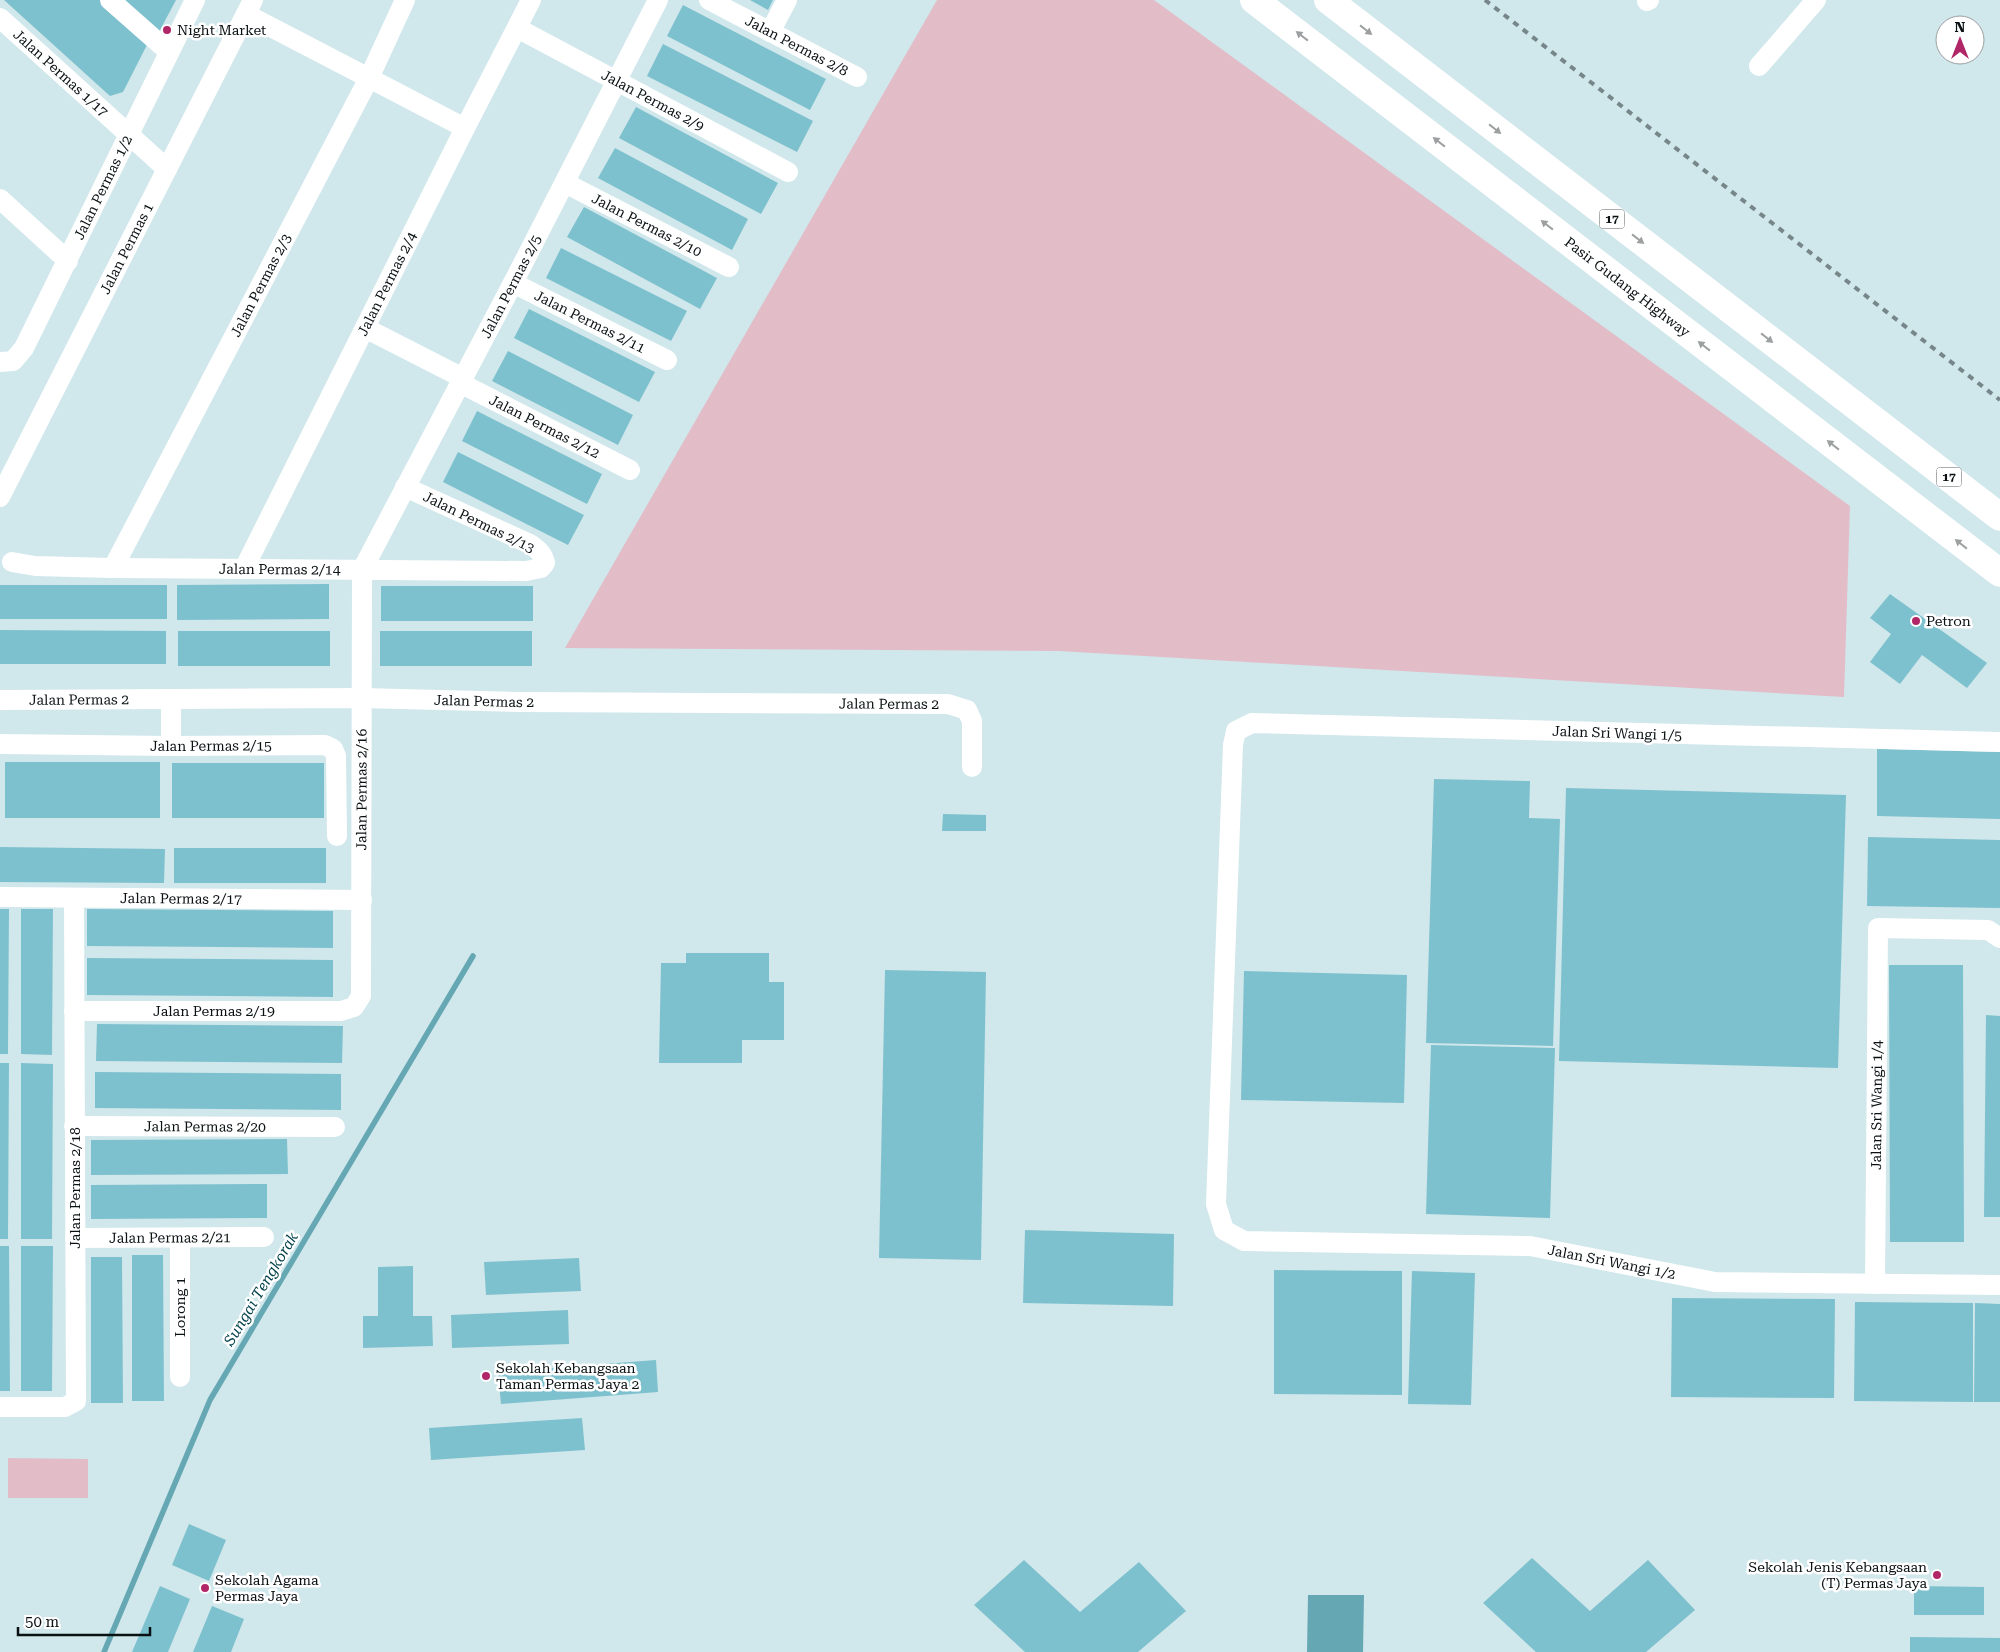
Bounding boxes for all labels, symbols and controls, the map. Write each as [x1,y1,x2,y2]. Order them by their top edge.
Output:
street label: Jalan Permas 2/8 [743,12,851,79]
north arrow [1935,15,1985,65]
text: N [1955,19,1966,35]
place label: Night Market [177,22,266,38]
marker: Night Market [161,24,173,36]
one-way arrow [1359,24,1372,35]
street label: Jalan Permas 1/17 [10,26,111,120]
one-way arrow [1296,31,1309,42]
street label: Jalan Permas 2/9 [599,66,707,134]
one-way arrow [1488,123,1501,134]
street label: Jalan Permas 1/2 [71,133,135,242]
one-way arrow [1432,136,1445,147]
street label: Jalan Permas 2/10 [589,190,705,260]
street label: Jalan Permas 1 [97,200,157,297]
road number: 17 [1600,210,1624,228]
one-way arrow [1540,220,1554,230]
street label: Jalan Permas 2/4 [354,229,420,338]
street label: Jalan Permas 2/3 [227,231,294,339]
street label: Jalan Permas 2/5 [478,232,544,341]
one-way arrow [1631,233,1644,244]
street label: Pasir Gudang Highway [1562,234,1694,340]
street label: Jalan Permas 2/11 [532,287,648,356]
one-way arrow [1760,332,1773,343]
one-way arrow [1698,340,1711,351]
street label: Jalan Permas 2/12 [487,391,603,461]
one-way arrow [1826,439,1839,450]
road number: 17 [1936,468,1962,487]
street label: Jalan Permas 2/13 [421,488,537,556]
one-way arrow [1955,538,1968,549]
street label: Jalan Permas 2/14 [219,561,341,578]
place label: Petron [1926,613,1971,629]
marker: Petron [1910,615,1922,627]
street label: Jalan Permas 2 [29,691,129,708]
street label: Jalan Permas 2 [434,692,534,710]
street label: Jalan Permas 2 [839,695,939,712]
street label: Jalan Sri Wangi 1/5 [1552,723,1682,743]
street label: Jalan Permas 2/16 [353,729,370,851]
street label: Jalan Permas 2/15 [150,737,272,754]
street label: Jalan Permas 2/17 [120,890,242,907]
street label: Jalan Permas 2/19 [153,1003,275,1019]
street label: Jalan Sri Wangi 1/4 [1868,1040,1885,1170]
street label: Jalan Permas 2/20 [144,1118,266,1135]
street label: Jalan Permas 2/18 [67,1127,83,1249]
water label: Sungai Tengkorak [219,1228,302,1350]
street label: Jalan Permas 2/21 [109,1229,231,1246]
street label: Jalan Sri Wangi 1/2 [1546,1242,1677,1282]
street label: Lorong 1 [172,1277,188,1337]
place label: Sekolah Kebangsaan Taman Permas Jaya 2 [496,1360,640,1392]
marker: Sekolah Kebangsaan Taman Permas Jaya 2 [480,1370,492,1382]
place label: Sekolah Jenis Kebangsaan (T) Permas Jaya [1748,1559,1927,1591]
marker: Sekolah Jenis Kebangsaan (T) Permas Jaya [1931,1569,1943,1581]
place label: Sekolah Agama Permas Jaya [215,1572,319,1604]
marker: Sekolah Agama Permas Jaya [199,1582,211,1594]
scale bar [18,1604,150,1636]
text: 50 m [25,1613,60,1631]

